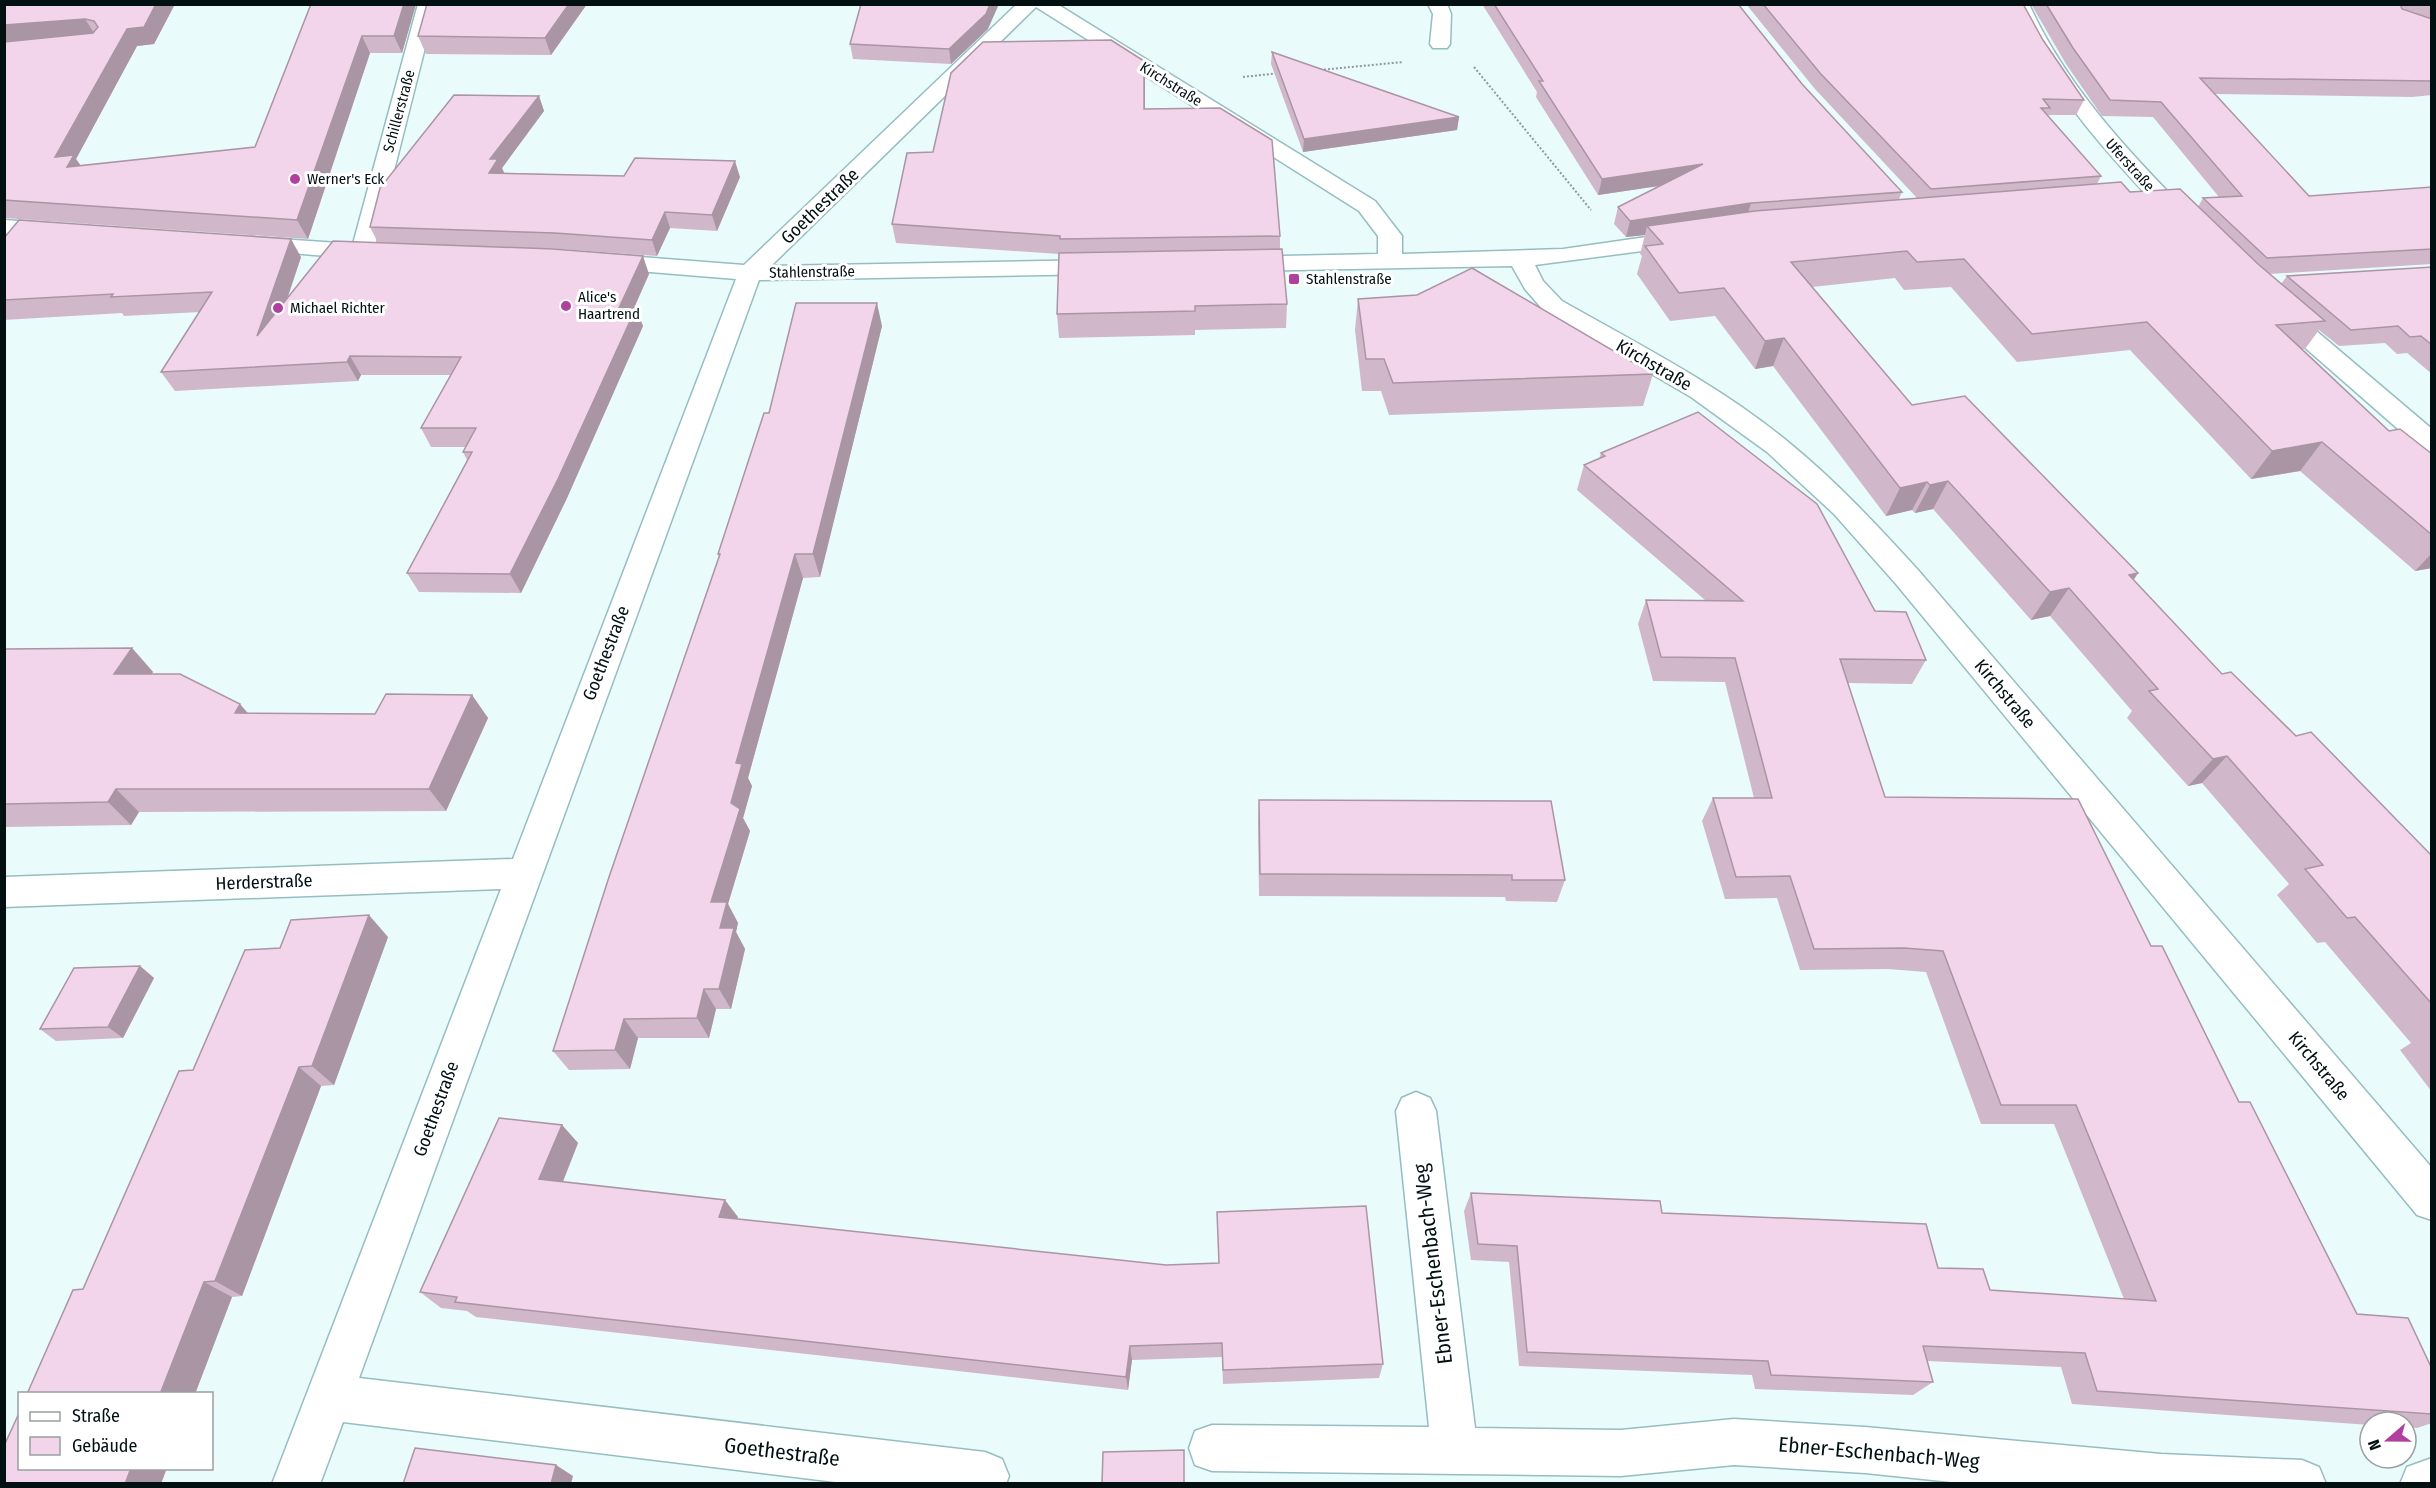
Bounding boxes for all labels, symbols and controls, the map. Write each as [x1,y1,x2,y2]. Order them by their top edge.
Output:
street label: Kirchstraße [1137,58,1205,110]
street label: Schillerstraße [379,68,419,154]
street label: Uferstraße [2102,135,2158,195]
street label: Goethestraße [777,163,864,248]
place label: Werner's Eck [307,170,384,188]
marker: Werner's Eck [288,172,302,186]
street label: Stahlenstraße [769,262,855,282]
place label: Stahlenstraße [1306,270,1392,288]
marker: Stahlenstraße [1287,272,1301,286]
place label: Alice's Haartrend [578,288,640,323]
place label: Michael Richter [290,299,385,317]
marker: Alice's Haartrend [559,299,573,313]
marker: Michael Richter [271,301,285,315]
street label: Kirchstraße [1612,335,1696,395]
street label: Goethestraße [578,602,634,703]
street label: Kirchstraße [1970,655,2040,733]
street label: Herderstraße [215,869,313,895]
street label: Kirchstraße [2284,1027,2354,1105]
street label: Goethestraße [409,1058,463,1160]
street label: Ebner-Eschenbach-Weg [1408,1162,1458,1366]
legend [18,1392,213,1470]
text: Straße [72,1405,120,1427]
north arrow [2358,1410,2418,1470]
street label: Ebner-Eschenbach-Weg [1777,1431,1981,1475]
street label: Goethestraße [723,1432,841,1472]
text: Gebäude [72,1435,138,1457]
text: N [2364,1437,2385,1453]

